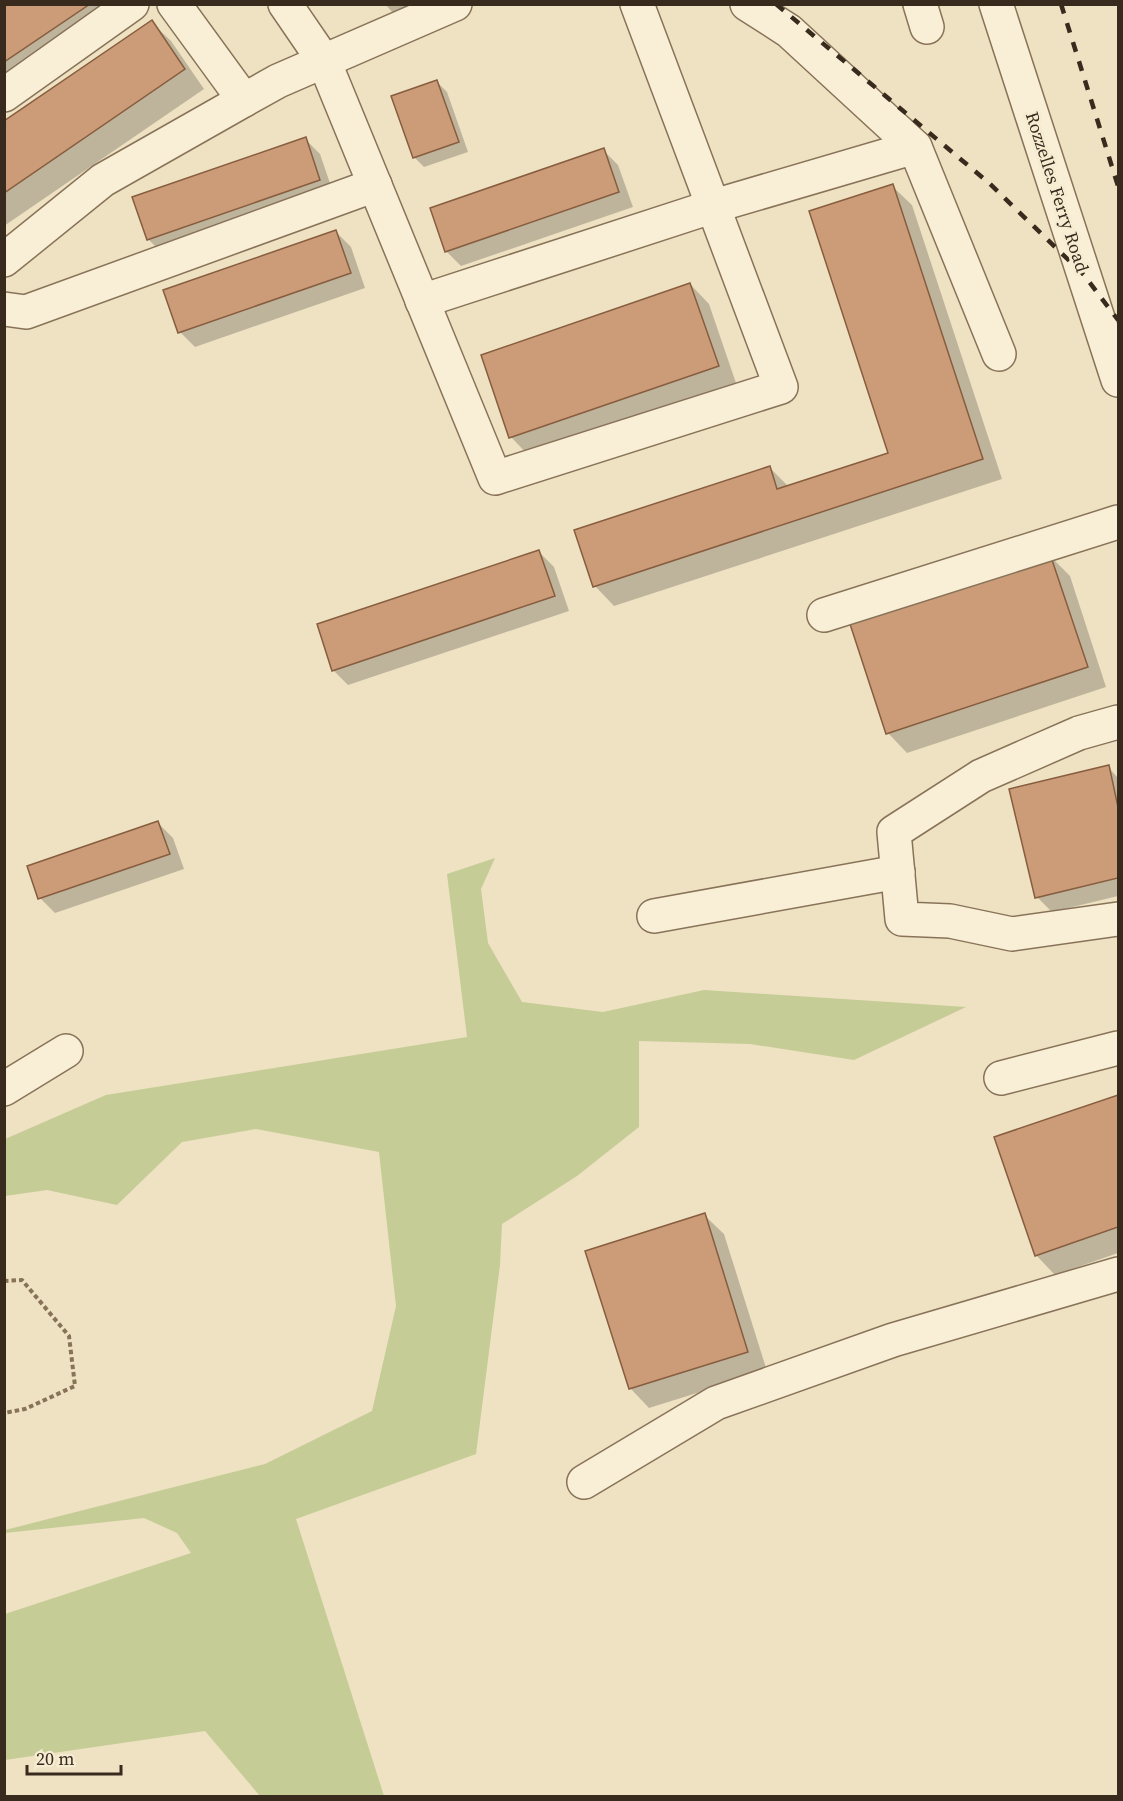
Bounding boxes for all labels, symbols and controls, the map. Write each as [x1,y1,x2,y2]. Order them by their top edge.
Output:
street label: Rozzelles Ferry Road [1020,108,1095,275]
scale bar [27,1738,122,1776]
text: 20 m [36,1746,74,1771]

